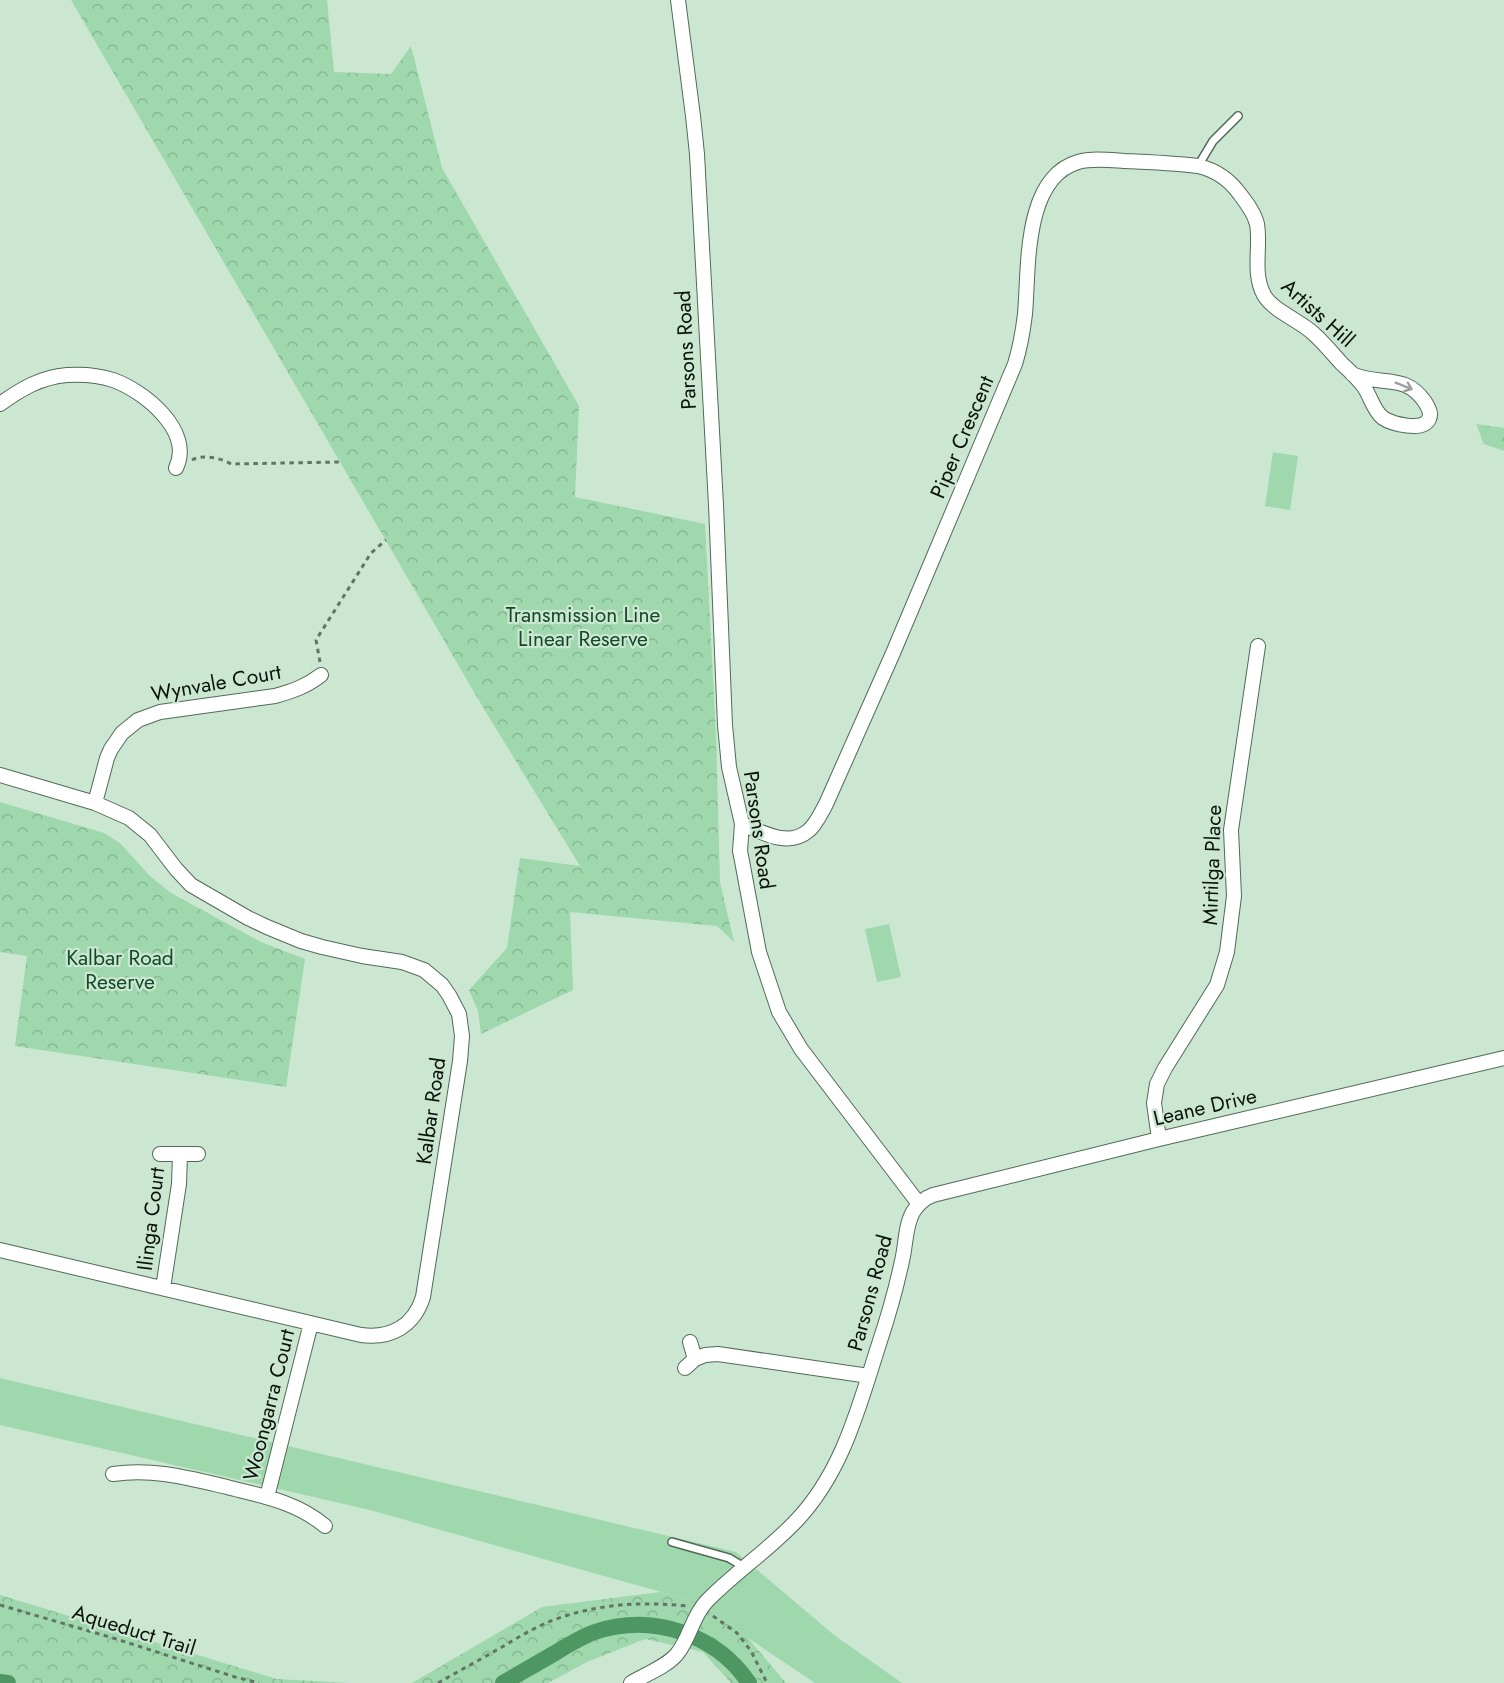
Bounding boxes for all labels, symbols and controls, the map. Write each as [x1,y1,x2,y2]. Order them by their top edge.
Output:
street label: Artists Hill [1275,272,1361,354]
street label: Parsons Road [668,290,704,410]
street label: Piper Crescent [923,371,1001,503]
one-way arrow [1395,381,1413,392]
park label: Transmission Line Linear Reserve [506,600,661,654]
street label: Wynvale Court [149,657,283,709]
street label: Parsons Road [736,769,782,891]
street label: Mirtilga Place [1195,804,1229,926]
park label: Kalbar Road Reserve [66,943,174,997]
street label: Kalbar Road [409,1056,453,1166]
street label: Leane Drive [1150,1081,1260,1133]
street label: Ilinga Court [130,1166,172,1272]
street label: Parsons Road [840,1232,900,1354]
street label: Woongarra Court [236,1326,302,1484]
street label: Aqueduct Trail [69,1597,199,1663]

